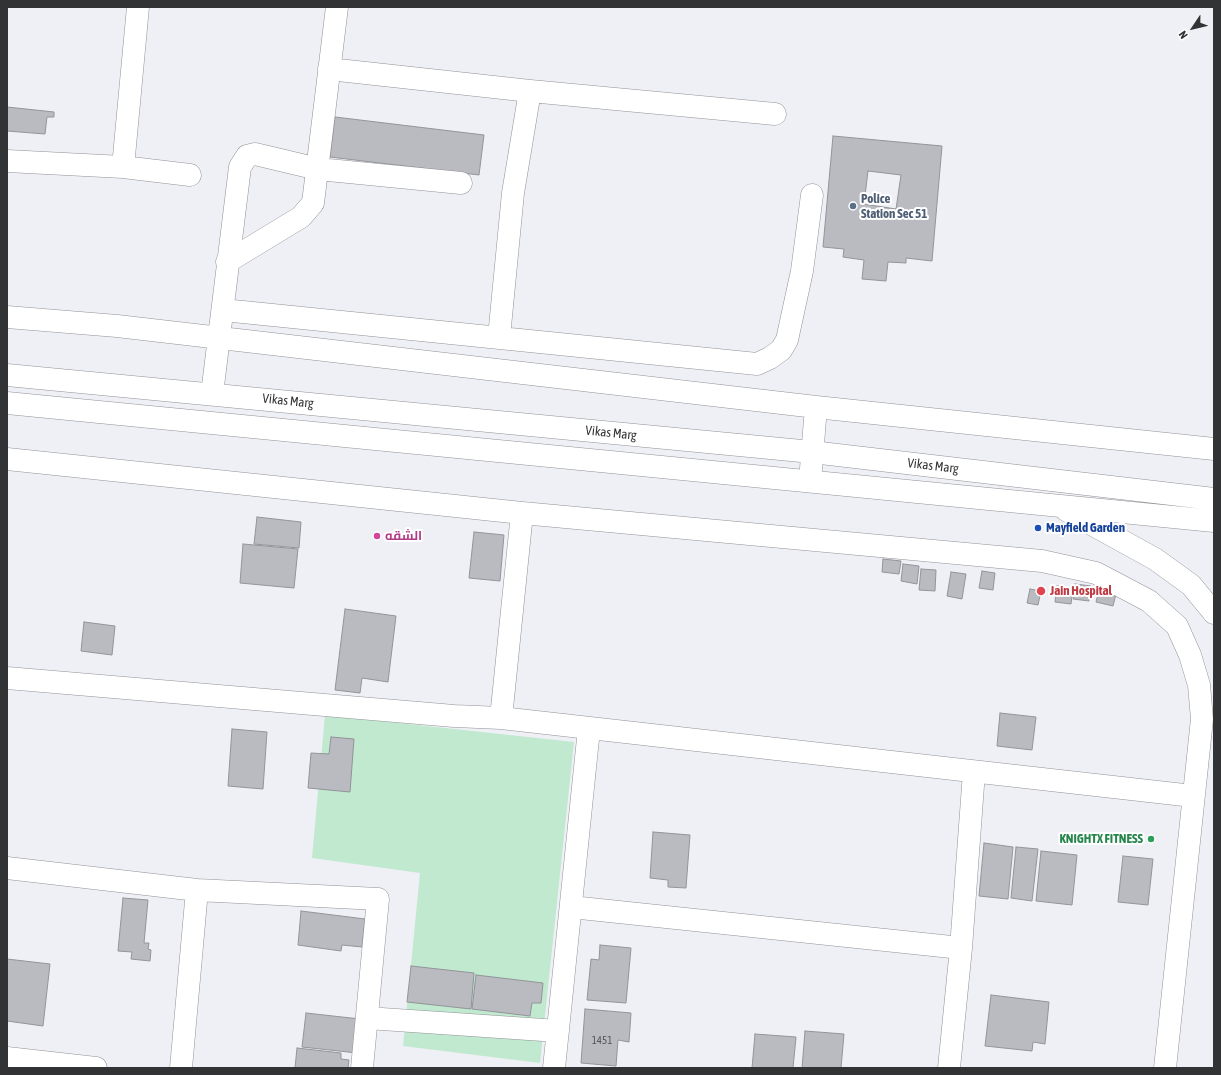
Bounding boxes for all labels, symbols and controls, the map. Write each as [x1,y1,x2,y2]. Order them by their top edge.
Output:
north arrow [1173,8,1213,48]
text: N [1176,29,1190,41]
place label: Police Station Sec 51 [861,191,927,222]
marker: Police Station Sec 51 [848,201,858,211]
street label: Vikas Marg [262,391,314,411]
street label: Vikas Marg [585,423,637,443]
street label: Vikas Marg [907,455,959,477]
place label: Mayfield Garden [1046,520,1125,536]
marker: Mayfield Garden [1033,523,1043,533]
place label: الشقه [385,528,422,544]
marker: الشقه [372,531,382,541]
place label: Jain Hospital [1050,583,1112,599]
marker: Jain Hospital [1035,585,1047,597]
place label: KNIGHTX FITNESS [1059,831,1143,847]
marker: KNIGHTX FITNESS [1146,834,1156,844]
house number: 1451 [592,1034,612,1048]

